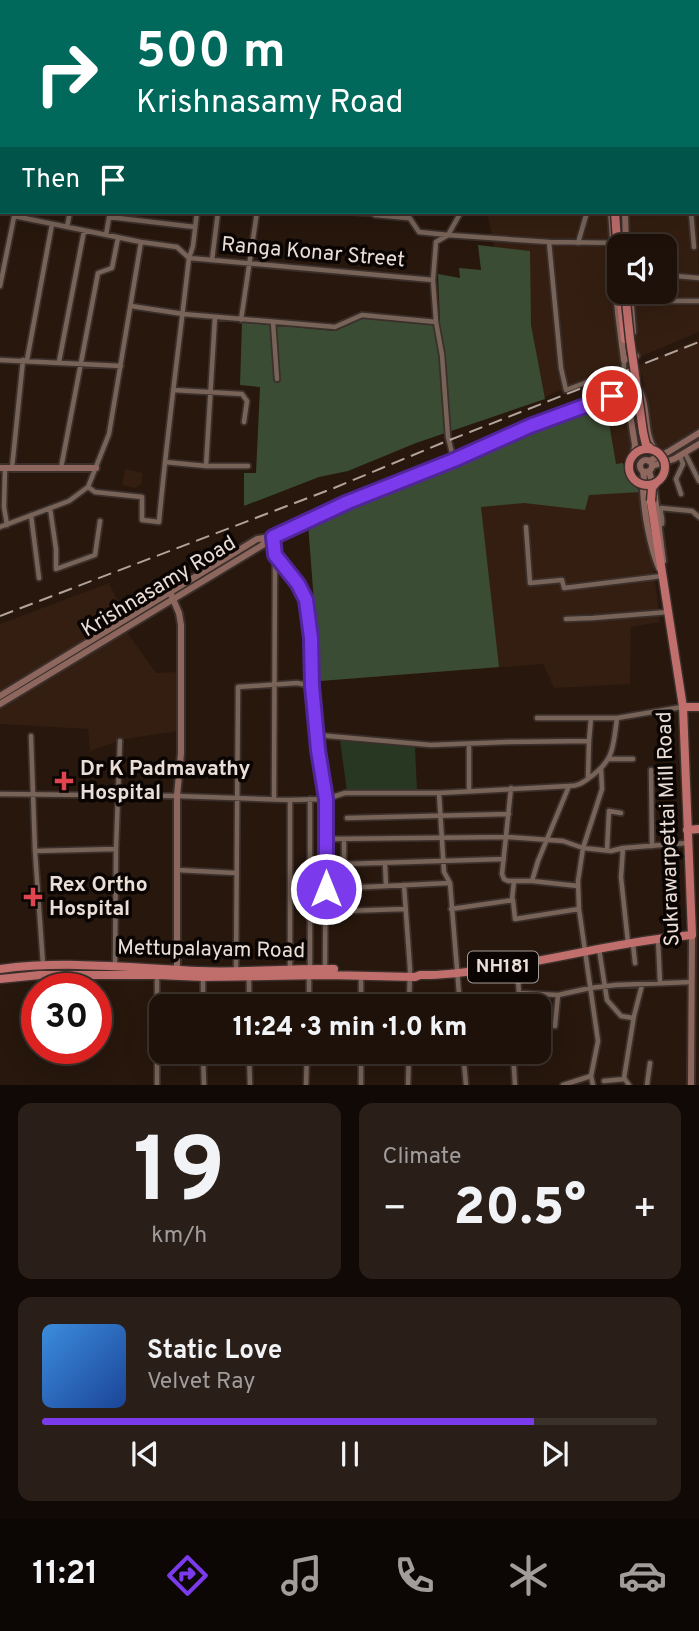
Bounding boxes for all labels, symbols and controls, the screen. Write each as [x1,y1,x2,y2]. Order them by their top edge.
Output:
text: 500 m [136,23,286,85]
icon: right [21,28,112,119]
text: Krishnasamy Road [136,84,404,124]
icon: arrive [94,161,132,199]
text: Then [21,164,80,197]
street label: Ranga Konar Street [220,232,406,274]
map controls [607,234,677,304]
button: sound [607,234,677,304]
pin [582,366,642,426]
icon: arrive [593,377,631,415]
street label: Krishnasamy Road [77,530,241,644]
street label: Sukrawarpettai Mill Road [651,711,687,947]
place label: Dr K Padmavathy Hospital [80,756,251,807]
marker: Dr K Padmavathy Hospital [54,771,74,791]
position arrow [289,852,363,926]
place label: Rex Ortho Hospital [49,872,148,923]
marker: Rex Ortho Hospital [23,887,43,907]
street label: Mettupalayam Road [117,935,305,965]
road number: NH181 [468,951,538,982]
speed limit sign: 30 [21,973,112,1064]
text: 11:24 · 3 min · 1.0 km [233,1012,467,1045]
text: 19 [133,1119,225,1234]
text: Climate [383,1143,461,1172]
text: 20.5° [453,1177,586,1243]
text: − [383,1186,407,1235]
text: + [632,1186,657,1235]
text: km/h [151,1222,207,1251]
text: Static Love [147,1335,282,1368]
text: Velvet Ray [147,1368,255,1397]
icon: previous [126,1435,164,1473]
icon: pause [331,1435,369,1473]
icon: next [536,1435,574,1473]
icon: directions [163,1551,212,1600]
icon: music [277,1551,326,1600]
icon: phone [390,1551,439,1600]
icon: climate [504,1551,553,1600]
icon: car [618,1551,667,1600]
text: 11:21 [32,1555,98,1595]

